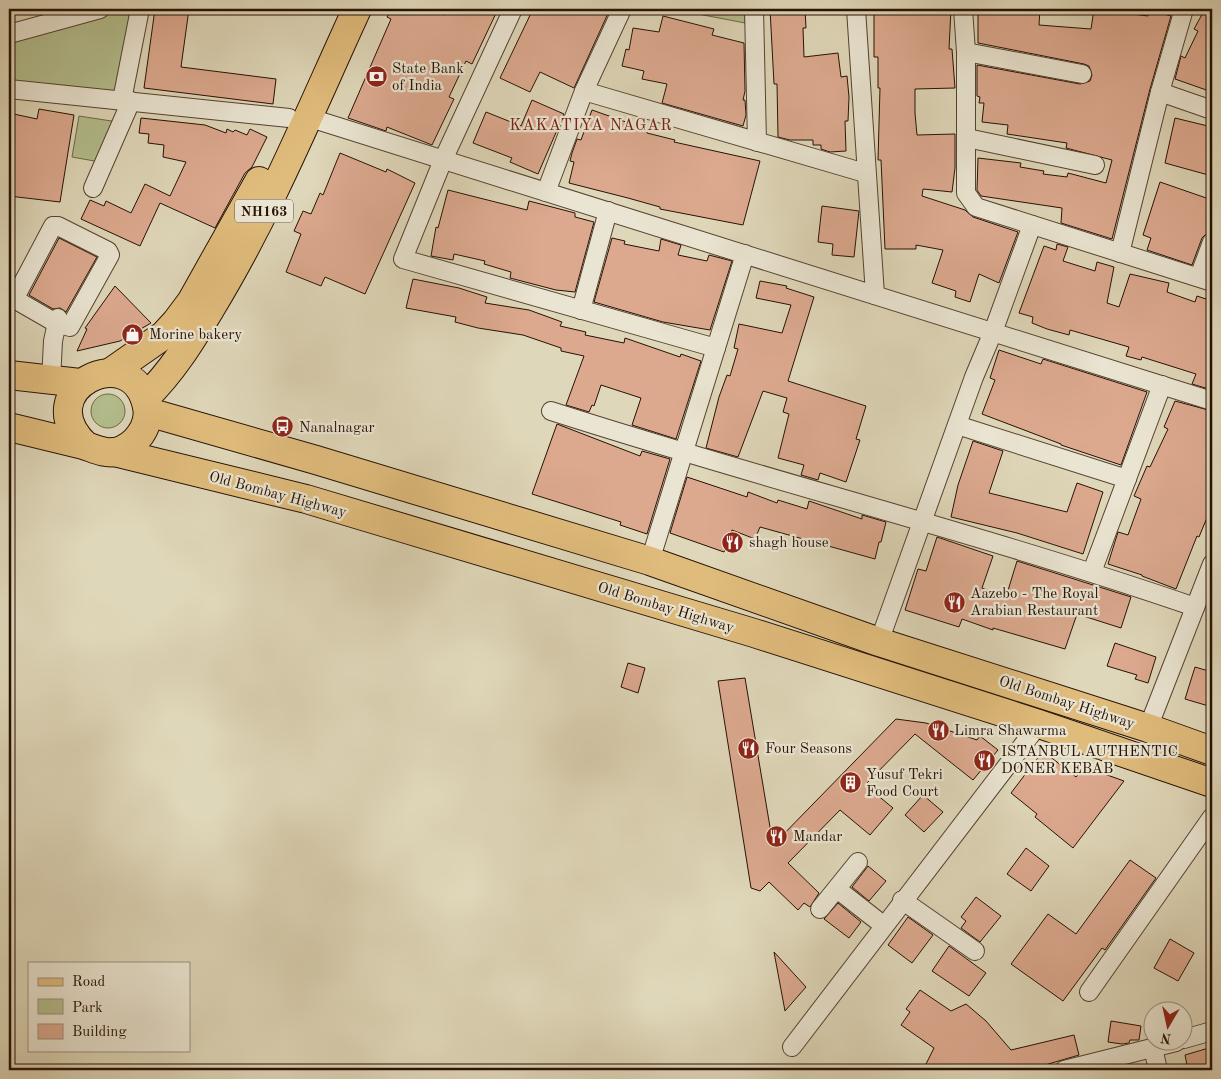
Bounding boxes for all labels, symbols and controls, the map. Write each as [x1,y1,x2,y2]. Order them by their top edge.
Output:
place label: State Bank of India [392,62,464,94]
bank icon: State Bank of India [364,65,388,89]
district label: KAKATIYA NAGAR [509,118,673,134]
road number: NH163 [235,200,293,222]
shop icon: Morine bakery [121,322,145,346]
place label: Morine bakery [149,328,242,343]
bus stop icon: Nanalnagar [271,415,295,439]
place label: Nanalnagar [299,421,375,436]
street label: Old Bombay Highway [207,470,348,521]
restaurant icon: shagh house [721,530,745,554]
place label: shagh house [749,536,829,551]
street label: Old Bombay Highway [596,581,736,636]
place label: Aazebo - The Royal Arabian Restaurant [970,587,1099,619]
restaurant icon: Aazebo - The Royal Arabian Restaurant [942,590,966,614]
street label: Old Bombay Highway [997,674,1136,732]
restaurant icon: Limra Shawarma [926,718,950,742]
place label: Limra Shawarma [954,724,1067,739]
restaurant icon: Four Seasons [737,736,761,760]
place label: Four Seasons [765,742,852,757]
place label: ISTANBUL AUTHENTIC DONER KEBAB [1001,745,1178,777]
restaurant icon: ISTANBUL AUTHENTIC DONER KEBAB [973,748,997,772]
place label: Yusuf Tekri Food Court [866,768,943,800]
building icon: Yusuf Tekri Food Court [838,771,862,795]
restaurant icon: Mandar [765,824,789,848]
place label: Mandar [793,830,842,845]
legend [28,962,190,1052]
text: Road [72,975,106,990]
text: Park [72,1001,103,1016]
north arrow [1144,1002,1194,1052]
text: Building [72,1025,127,1040]
text: N [1159,1030,1173,1046]

